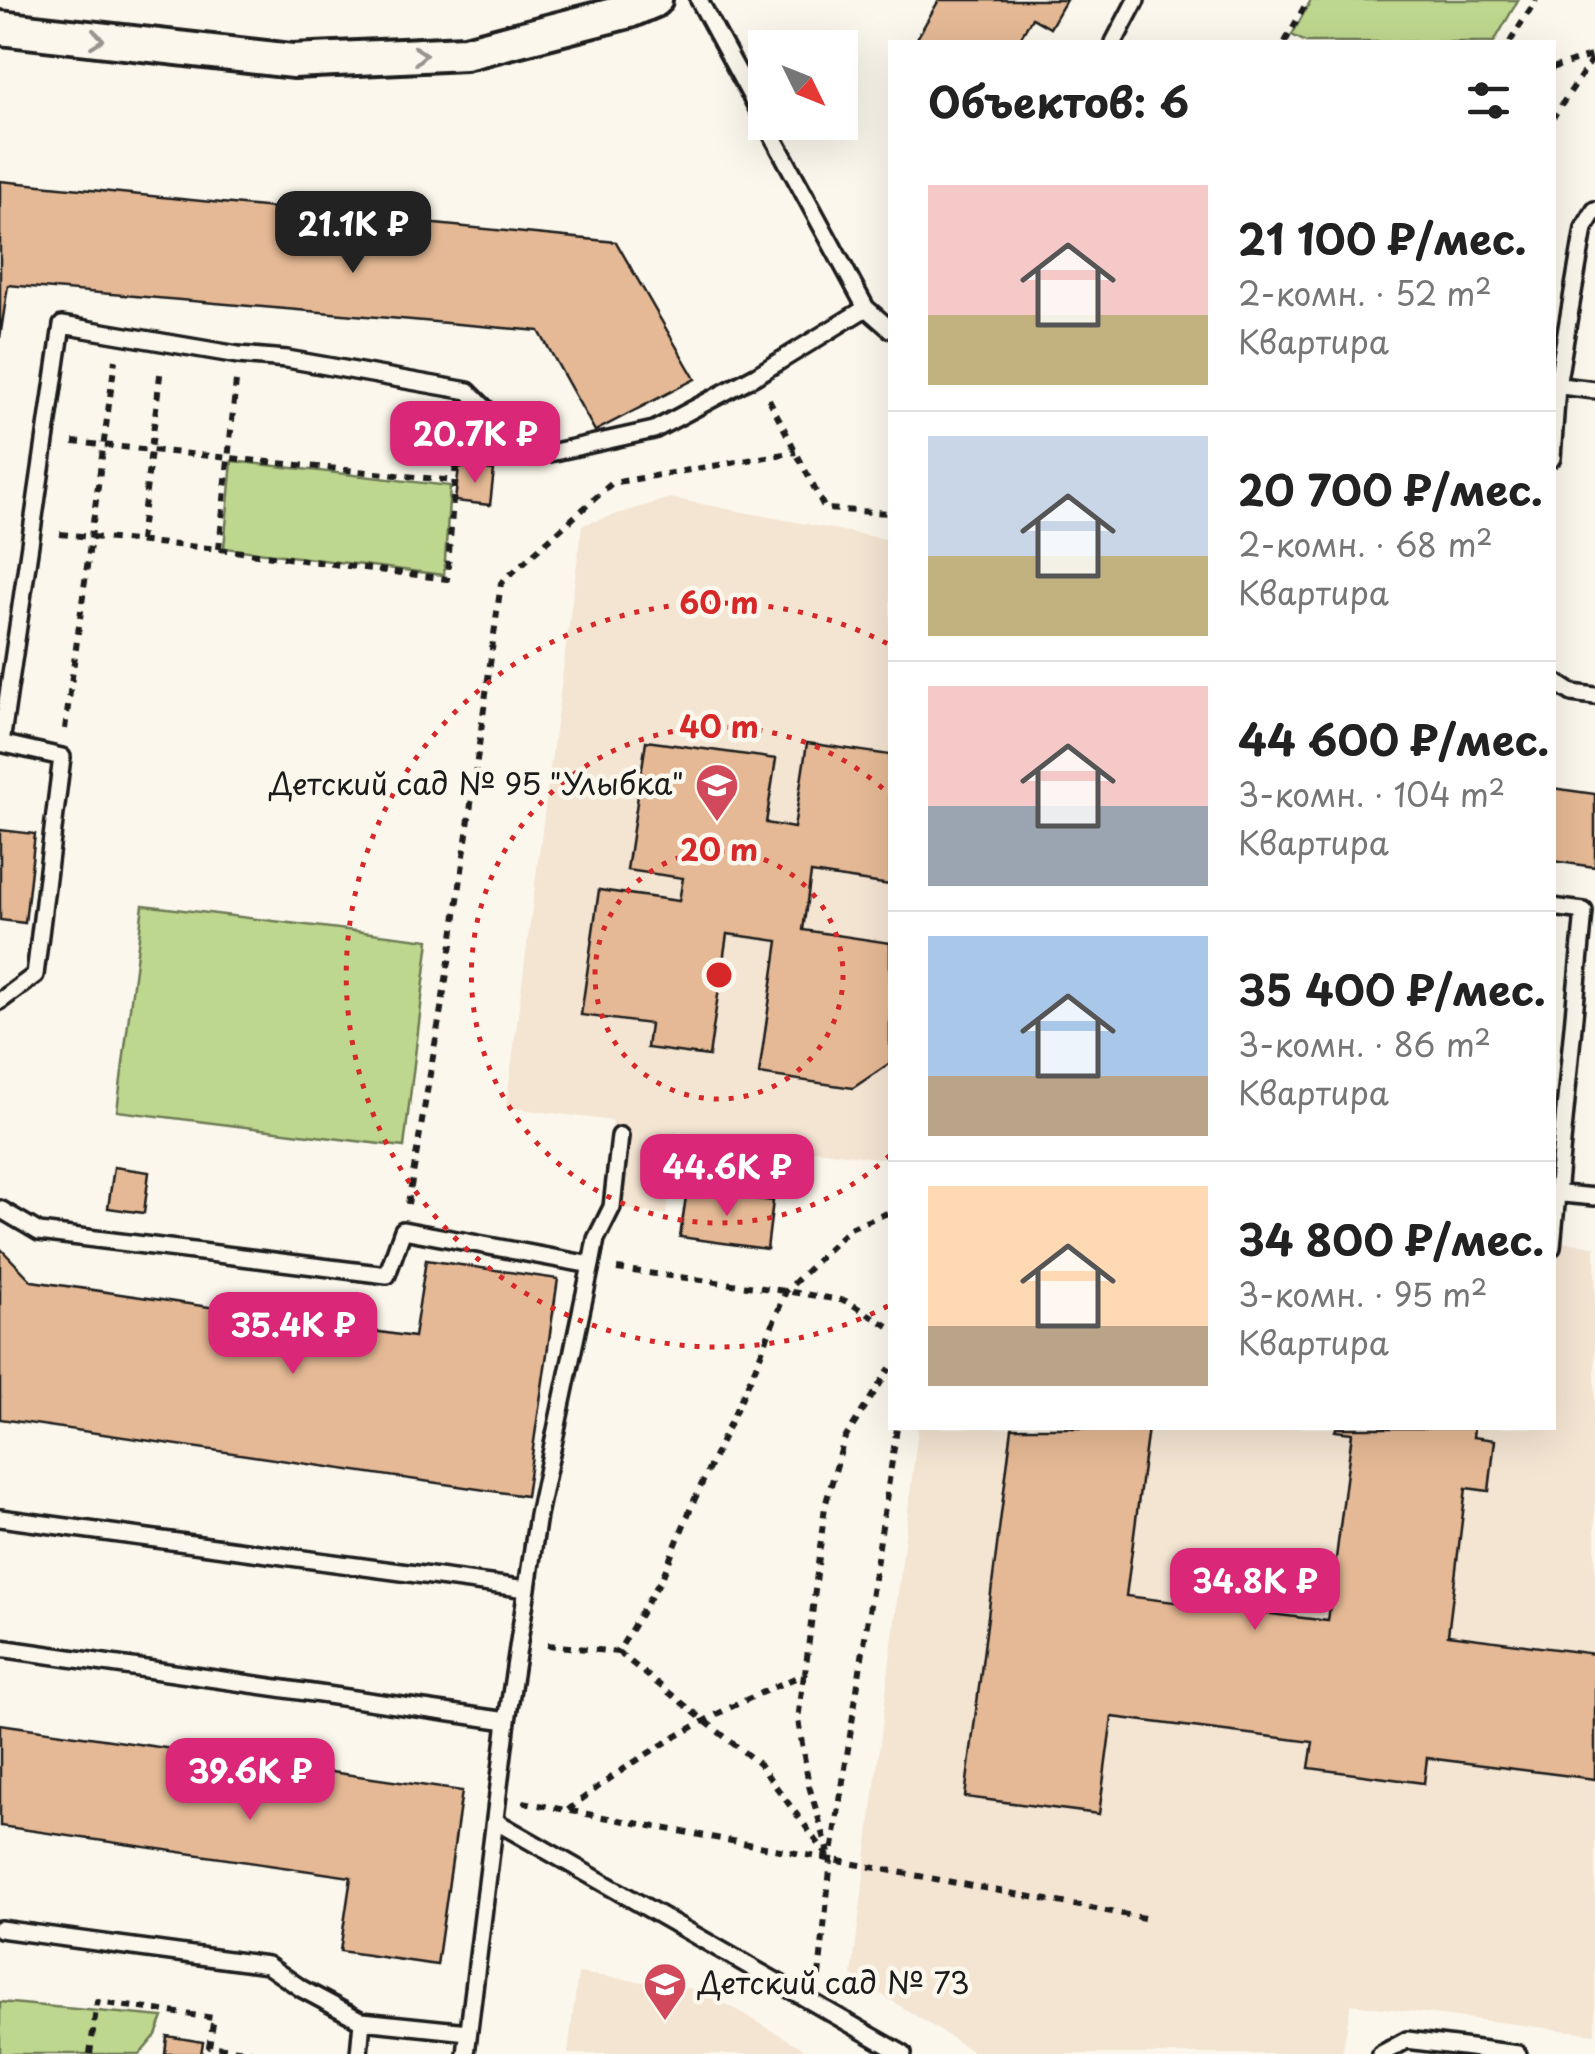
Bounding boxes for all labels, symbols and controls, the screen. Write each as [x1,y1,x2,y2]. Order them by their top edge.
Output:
one-way arrow [89,28,105,49]
north arrow [748,30,858,140]
map controls [748,30,858,140]
one-way arrow [413,45,429,66]
text: Объектов: 6 [928,69,1189,132]
icon: filters [1461,73,1516,128]
pin: 21.1K ₽ [261,191,445,276]
text: 21.1K ₽ [297,199,409,247]
text: 21 100 ₽/мес. [1238,206,1527,269]
icon: home [1008,225,1128,345]
text: 2-комн. · 52 m² [1238,269,1492,317]
text: Квартира [1238,317,1389,365]
pin: 20.7K ₽ [383,401,567,486]
text: 20.7K ₽ [412,409,538,457]
text: 20 700 ₽/мес. [1238,457,1543,520]
icon: home [1008,476,1128,596]
text: 2-комн. · 68 m² [1238,520,1493,568]
text: Квартира [1238,568,1389,616]
text: 60 m [679,579,759,624]
text: 40 m [679,703,759,748]
text: 44 600 ₽/мес. [1238,707,1549,770]
icon: home [1008,726,1128,846]
place label: Детский сад № 95 "Улыбка" [268,760,684,805]
school or university icon: Детский сад № 95 "Улыбка" [694,762,740,823]
text: 3-комн. · 104 m² [1238,770,1505,818]
text: Квартира [1238,818,1389,866]
text: 20 m [680,826,758,871]
centre of rings [701,957,737,993]
text: 35 400 ₽/мес. [1238,957,1546,1020]
icon: home [1008,976,1128,1096]
text: 3-комн. · 86 m² [1238,1020,1491,1068]
text: Квартира [1238,1068,1389,1116]
pin: 44.6K ₽ [635,1134,819,1219]
text: 44.6K ₽ [662,1142,792,1190]
text: 34 800 ₽/мес. [1238,1207,1544,1270]
icon: home [1008,1226,1128,1346]
text: 3-комн. · 95 m² [1238,1270,1488,1318]
pin: 35.4K ₽ [201,1292,385,1377]
text: 35.4K ₽ [230,1300,356,1348]
text: Квартира [1238,1318,1389,1366]
pin: 34.8K ₽ [1163,1548,1347,1633]
text: 34.8K ₽ [1192,1556,1318,1604]
pin: 39.6K ₽ [158,1738,342,1823]
text: 39.6K ₽ [188,1746,312,1794]
place label: Детский сад № 73 [697,1959,970,2004]
school or university icon: Детский сад № 73 [642,1961,688,2022]

